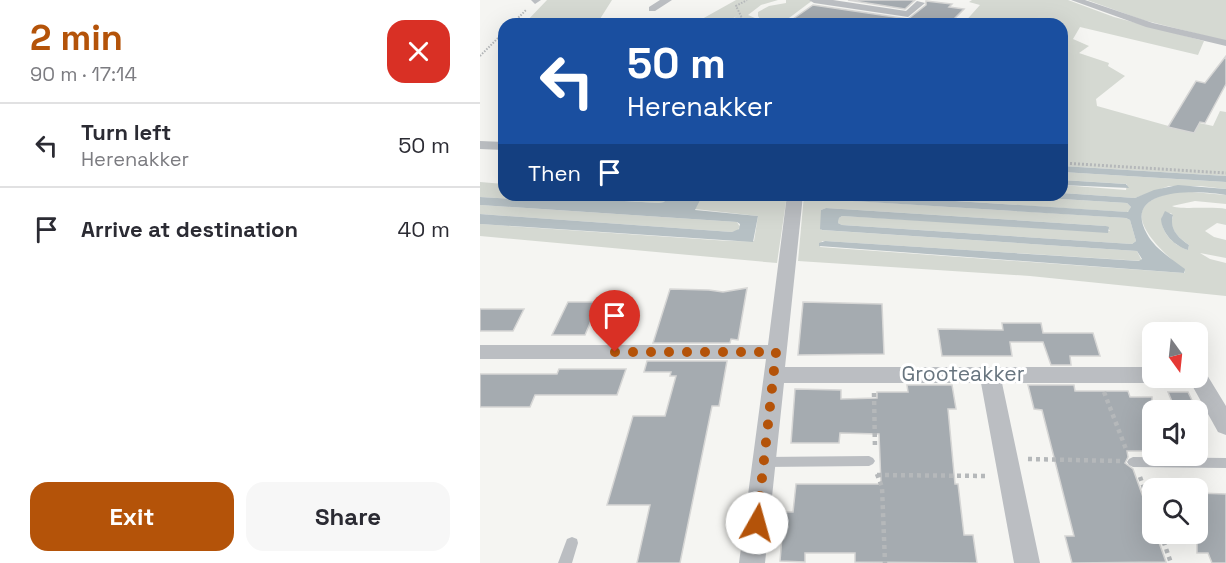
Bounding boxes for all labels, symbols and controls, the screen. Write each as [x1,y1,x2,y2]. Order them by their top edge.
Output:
text: 2 min [30,15,123,61]
button: close [387,20,450,83]
text: 50 m [627,37,726,90]
icon: left [528,42,606,120]
text: 90 m · 17:14 [30,61,137,87]
text: Herenakker [627,89,773,124]
text: Turn left [81,118,171,146]
icon: left [30,129,63,162]
text: 50 m [398,131,450,159]
text: Herenakker [81,146,189,172]
icon: arrive [593,156,626,189]
text: Then [528,159,581,187]
icon: arrive [30,213,63,246]
text: Arrive at destination [81,215,298,243]
text: 40 m [398,215,450,243]
pin [589,290,640,352]
icon: arrive [598,299,631,332]
north arrow [1142,322,1208,388]
map controls [1142,322,1208,544]
street label: Grooteakker [901,360,1025,387]
button: sound [1142,400,1208,466]
button: search [1142,478,1208,544]
button: Exit [30,482,234,551]
button: Share [246,482,450,551]
position arrow [725,491,789,555]

